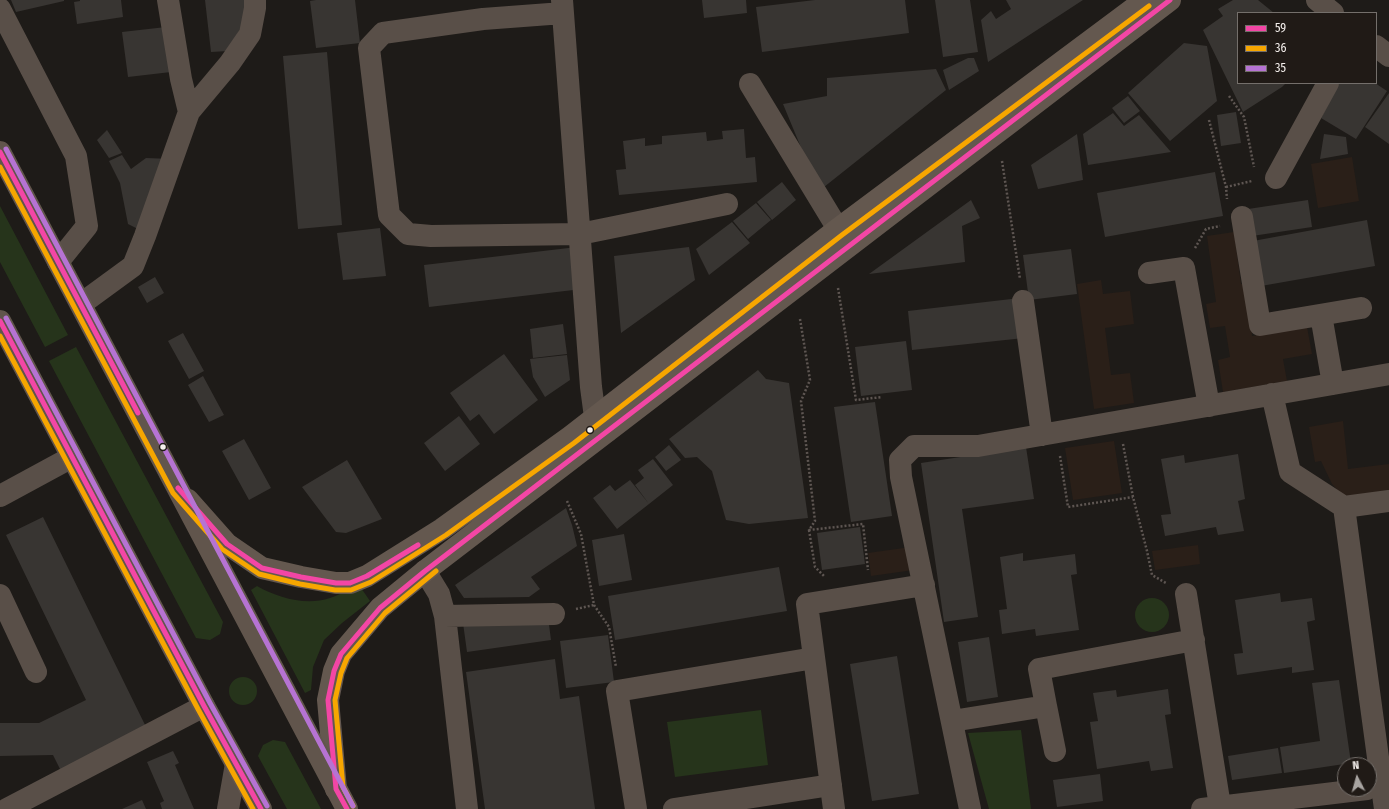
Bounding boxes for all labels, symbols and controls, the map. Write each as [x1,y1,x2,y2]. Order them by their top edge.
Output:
legend [1237,12,1377,84]
text: 59 [1275,21,1286,35]
text: 36 [1275,41,1286,55]
text: 35 [1275,61,1286,75]
unlabelled marker [585,425,595,435]
unlabelled marker [158,442,168,452]
north arrow [1337,757,1377,797]
text: N [1352,759,1360,772]

